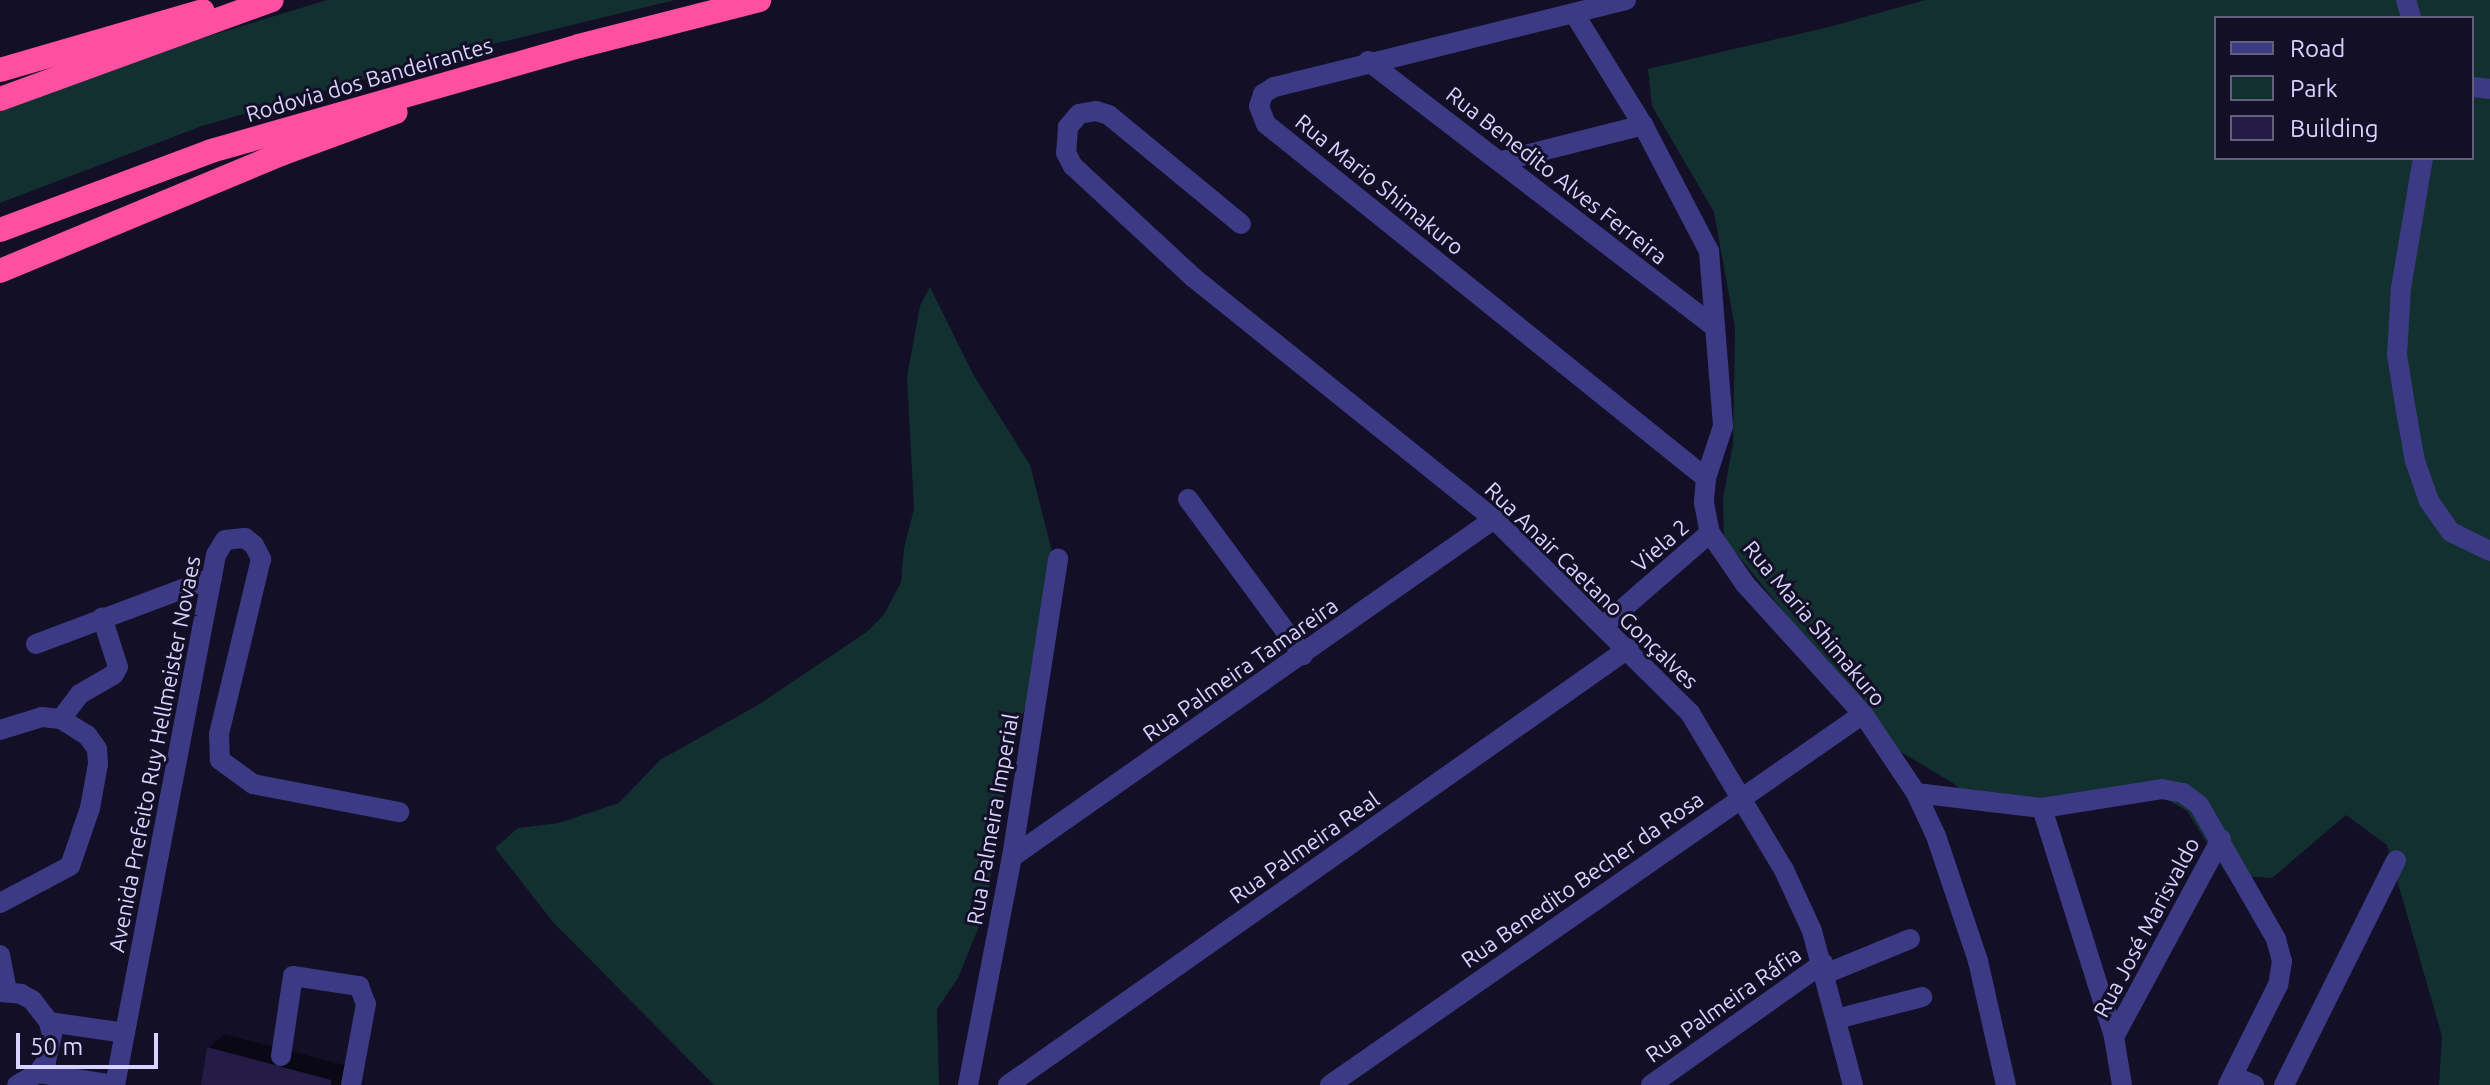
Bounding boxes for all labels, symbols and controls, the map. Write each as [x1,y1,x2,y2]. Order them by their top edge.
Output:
legend [2214,16,2474,160]
street label: Rodovia dos Bandeirantes [242,31,496,127]
text: Road [2290,35,2345,62]
text: Park [2290,75,2338,102]
street label: Rua Benedito Alves Ferreira [1441,81,1673,269]
street label: Rua Mario Shimakuro [1290,108,1470,260]
text: Building [2290,115,2378,142]
street label: Rua Anair Caetano Gonçalves [1480,476,1704,694]
street label: Viela 2 [1626,513,1694,577]
street label: Rua Maria Shimakuro [1738,535,1892,711]
street label: Avenida Prefeito Ruy Hellmeister Novaes [103,554,205,954]
street label: Rua Palmeira Tamareira [1137,592,1343,746]
street label: Rua Palmeira Imperial [960,711,1024,927]
street label: Rua Benedito Becher da Rosa [1456,785,1708,973]
street label: Rua Palmeira Real [1224,786,1384,908]
street label: Rua José Marisvaldo [2087,832,2205,1022]
street label: Rua Palmeira Ráfia [1640,940,1806,1068]
scale bar [20,1017,162,1067]
text: 50 m [30,1033,83,1060]

